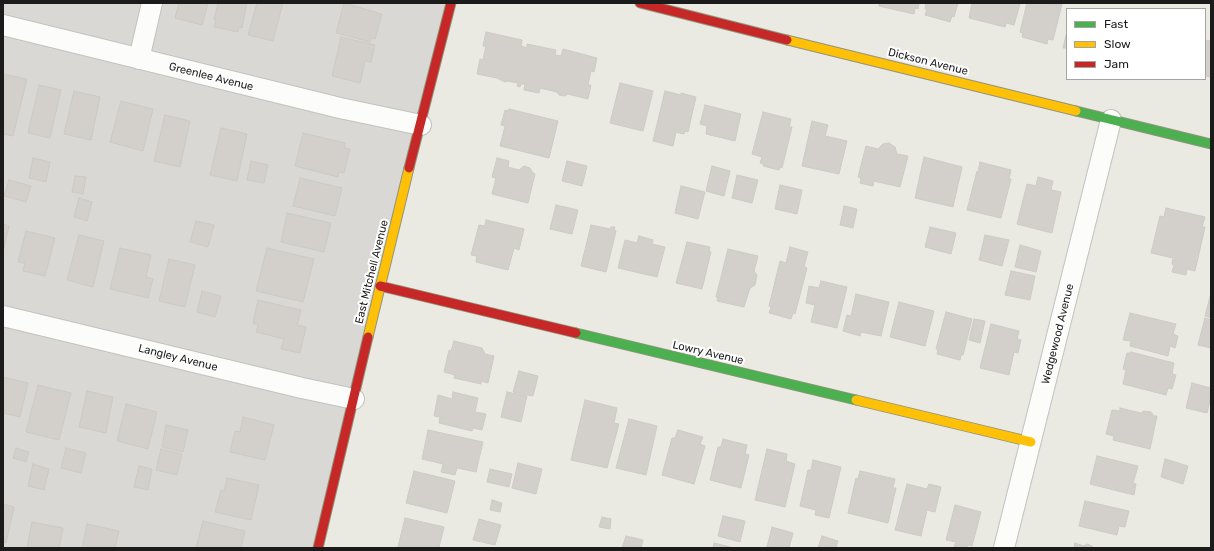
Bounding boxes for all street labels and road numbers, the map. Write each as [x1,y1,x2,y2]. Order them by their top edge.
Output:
street label: Dickson Avenue [887,46,969,78]
street label: Greenlee Avenue [167,60,255,94]
street label: East Mitchell Avenue [353,219,391,325]
street label: Wedgewood Avenue [1039,282,1077,386]
street label: Lowry Avenue [671,338,745,368]
street label: Langley Avenue [137,342,219,374]

